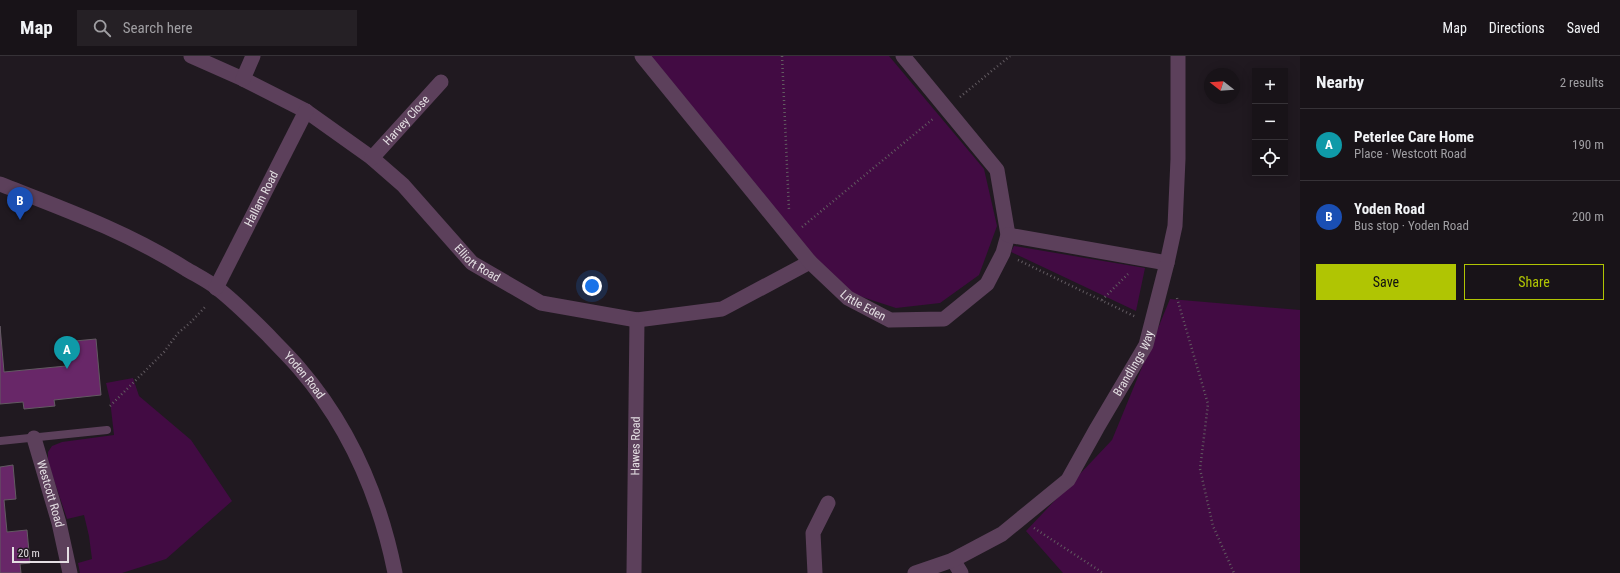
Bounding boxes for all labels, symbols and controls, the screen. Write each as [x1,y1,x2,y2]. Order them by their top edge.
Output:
search box [77,10,357,46]
text: Map [20,16,53,39]
icon: search [91,17,113,39]
text: Search here [123,19,193,37]
text: Map [1443,20,1467,36]
text: Directions [1489,20,1545,36]
text: Saved [1567,20,1600,36]
north arrow [1204,68,1240,104]
map controls [1252,68,1288,176]
button: + [1252,68,1288,104]
text: Nearby [1316,72,1364,92]
text: 2 results [1560,75,1604,90]
street label: Harvey Close [380,92,433,148]
button: − [1252,104,1288,140]
text: Peterlee Care Home [1354,128,1474,146]
text: A [1325,137,1333,152]
text: 190 m [1572,137,1604,152]
button: locate [1252,140,1288,176]
text: Place · Westcott Road [1354,146,1467,161]
street label: Hallam Road [241,169,281,229]
pin: B [7,187,33,220]
text: Yoden Road [1354,200,1425,218]
text: B [1325,209,1333,224]
text: 200 m [1572,209,1604,224]
text: Bus stop · Yoden Road [1354,218,1469,233]
street label: Elliott Road [452,241,503,285]
button: Save [1316,264,1456,300]
button: Share [1464,264,1604,300]
your location [582,276,602,296]
street label: Little Eden [837,287,888,324]
street label: Brandlings Way [1110,329,1156,399]
pin: A [54,336,80,369]
street label: Yoden Road [281,349,328,401]
street label: Hawes Road [628,416,643,476]
street label: Westcott Road [34,458,67,528]
scale bar [12,545,69,564]
text: 20 m [18,547,40,560]

